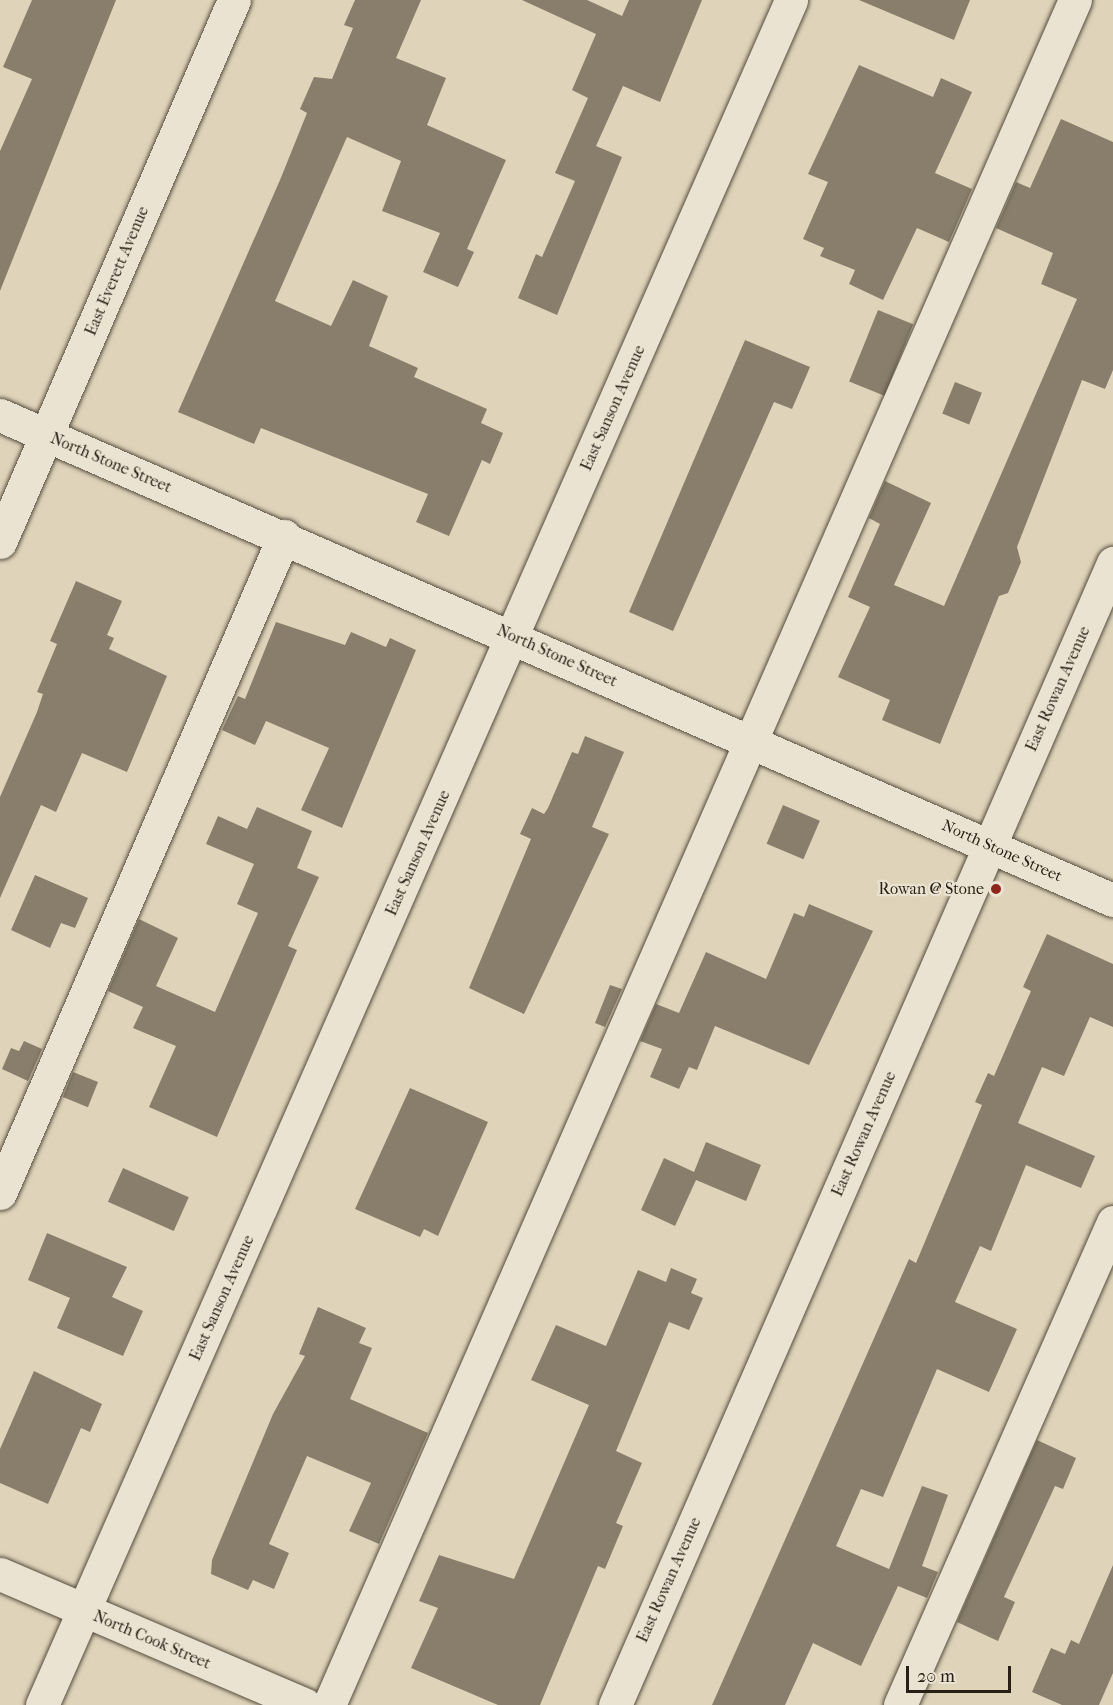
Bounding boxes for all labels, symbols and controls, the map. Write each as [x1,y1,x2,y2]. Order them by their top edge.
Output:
street label: East Everett Avenue [81,204,153,338]
street label: East Sanson Avenue [577,342,649,474]
street label: North Stone Street [48,429,174,497]
street label: North Stone Street [494,621,620,691]
street label: East Rowan Avenue [1022,623,1094,755]
street label: East Sanson Avenue [382,787,454,919]
street label: North Stone Street [939,816,1065,886]
place label: Rowan @ Stone [879,879,984,899]
marker: Rowan @ Stone [989,882,1003,896]
street label: East Rowan Avenue [828,1068,900,1200]
street label: East Sanson Avenue [186,1232,258,1364]
street label: East Rowan Avenue [633,1514,705,1646]
street label: North Cook Street [90,1607,214,1673]
scale bar [909,1654,1014,1692]
text: 20 m [917,1666,955,1687]

